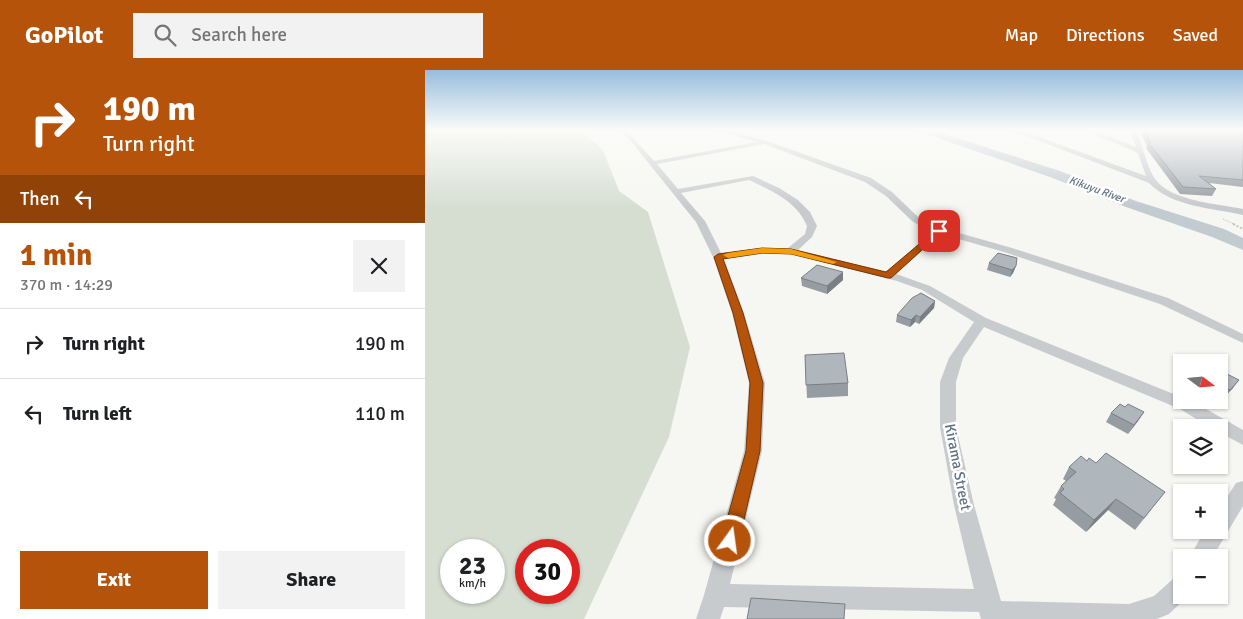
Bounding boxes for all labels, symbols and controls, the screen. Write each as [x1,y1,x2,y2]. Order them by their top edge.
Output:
search box [133,13,483,58]
text: GoPilot [25,20,103,50]
icon: search [151,21,179,49]
text: Search here [191,23,287,47]
text: Map [1005,24,1038,46]
text: Directions [1066,24,1145,46]
text: Saved [1173,24,1218,46]
text: 190 m [103,87,196,130]
icon: right [20,90,85,155]
text: Turn right [103,130,195,157]
water label: Kikuyu River [1067,173,1128,206]
icon: left [70,185,98,213]
text: Then [20,187,60,211]
pin [918,210,960,252]
icon: arrive [925,217,953,245]
text: 1 min [20,237,92,274]
button: close [353,240,405,292]
text: 370 m · 14:29 [20,275,113,295]
icon: right [20,330,48,358]
text: Turn right [63,332,145,356]
text: 190 m [355,332,405,356]
north arrow [1173,354,1227,409]
map controls [1173,354,1228,604]
icon: left [20,400,48,428]
text: Turn left [63,402,132,426]
text: 110 m [355,402,405,426]
button: layers [1173,419,1228,474]
street label: Kirama Street [941,422,975,512]
button: + [1173,484,1228,539]
position arrow [703,514,755,566]
speed limit sign: 30 [515,539,580,604]
button: − [1173,549,1228,604]
text: 23 [459,550,486,581]
button: Exit [20,551,208,609]
button: Share [218,551,405,609]
text: km/h [459,576,486,591]

